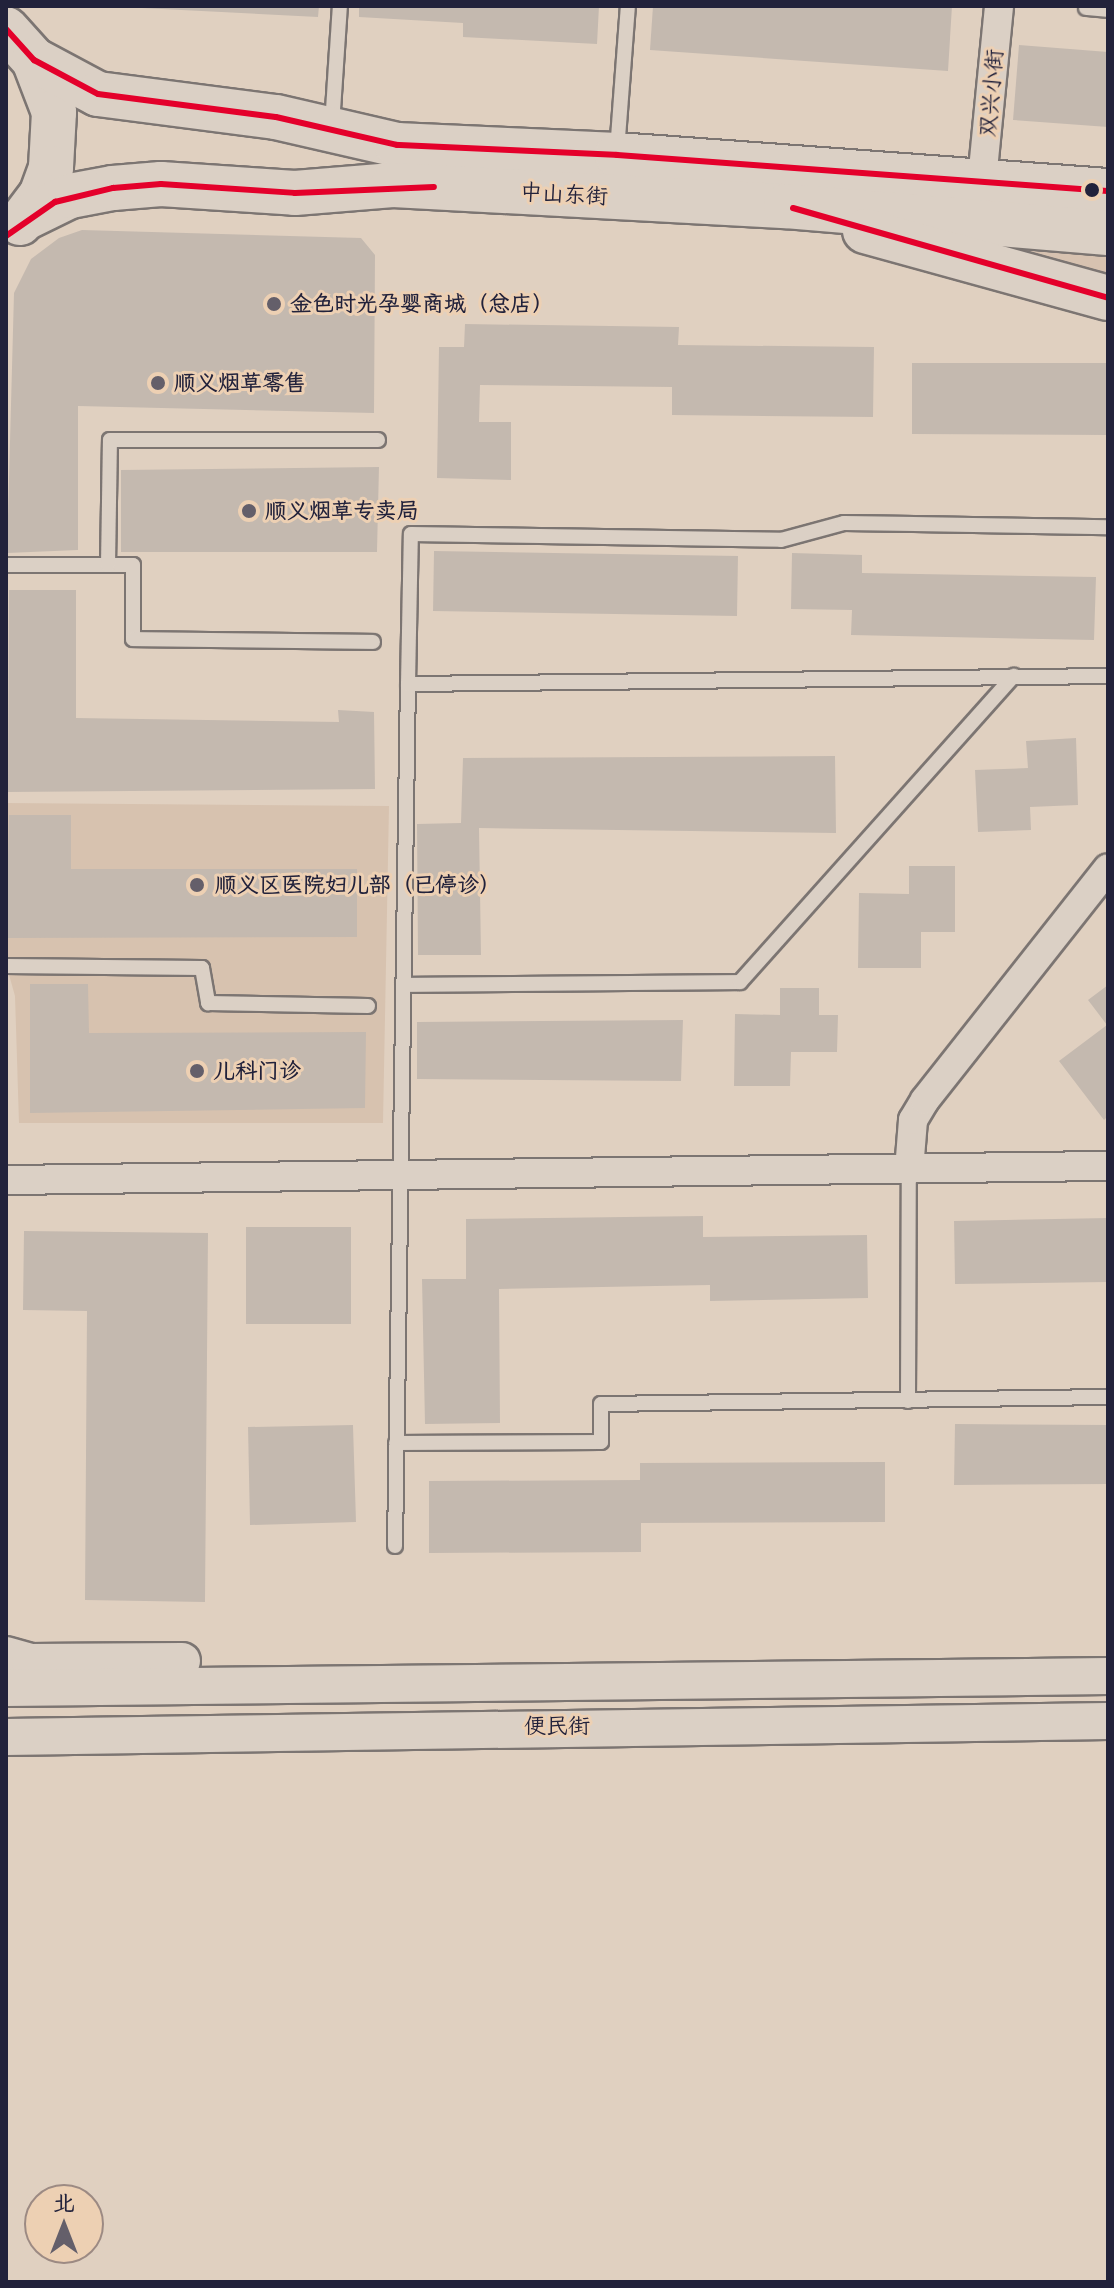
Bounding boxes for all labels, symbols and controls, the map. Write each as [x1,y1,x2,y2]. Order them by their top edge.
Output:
street label: 双兴小街 [974,48,1008,138]
street label: 中山东街 [519,179,609,209]
unlabelled marker [1084,182,1100,198]
place label: 金色时光孕婴商城（总店） [290,291,554,317]
marker: 金色时光孕婴商城（总店） [265,295,283,313]
place label: 顺义烟草零售 [174,370,306,396]
marker: 顺义烟草零售 [149,374,167,392]
place label: 顺义烟草专卖局 [265,498,419,524]
marker: 顺义烟草专卖局 [240,502,258,520]
place label: 顺义区医院妇儿部（已停诊） [215,872,501,898]
marker: 顺义区医院妇儿部（已停诊） [186,874,208,896]
place label: 儿科门诊 [213,1058,301,1084]
marker: 儿科门诊 [188,1062,206,1080]
street label: 便民街 [524,1713,590,1739]
north arrow [24,2184,104,2264]
text: 北 [53,2188,75,2216]

